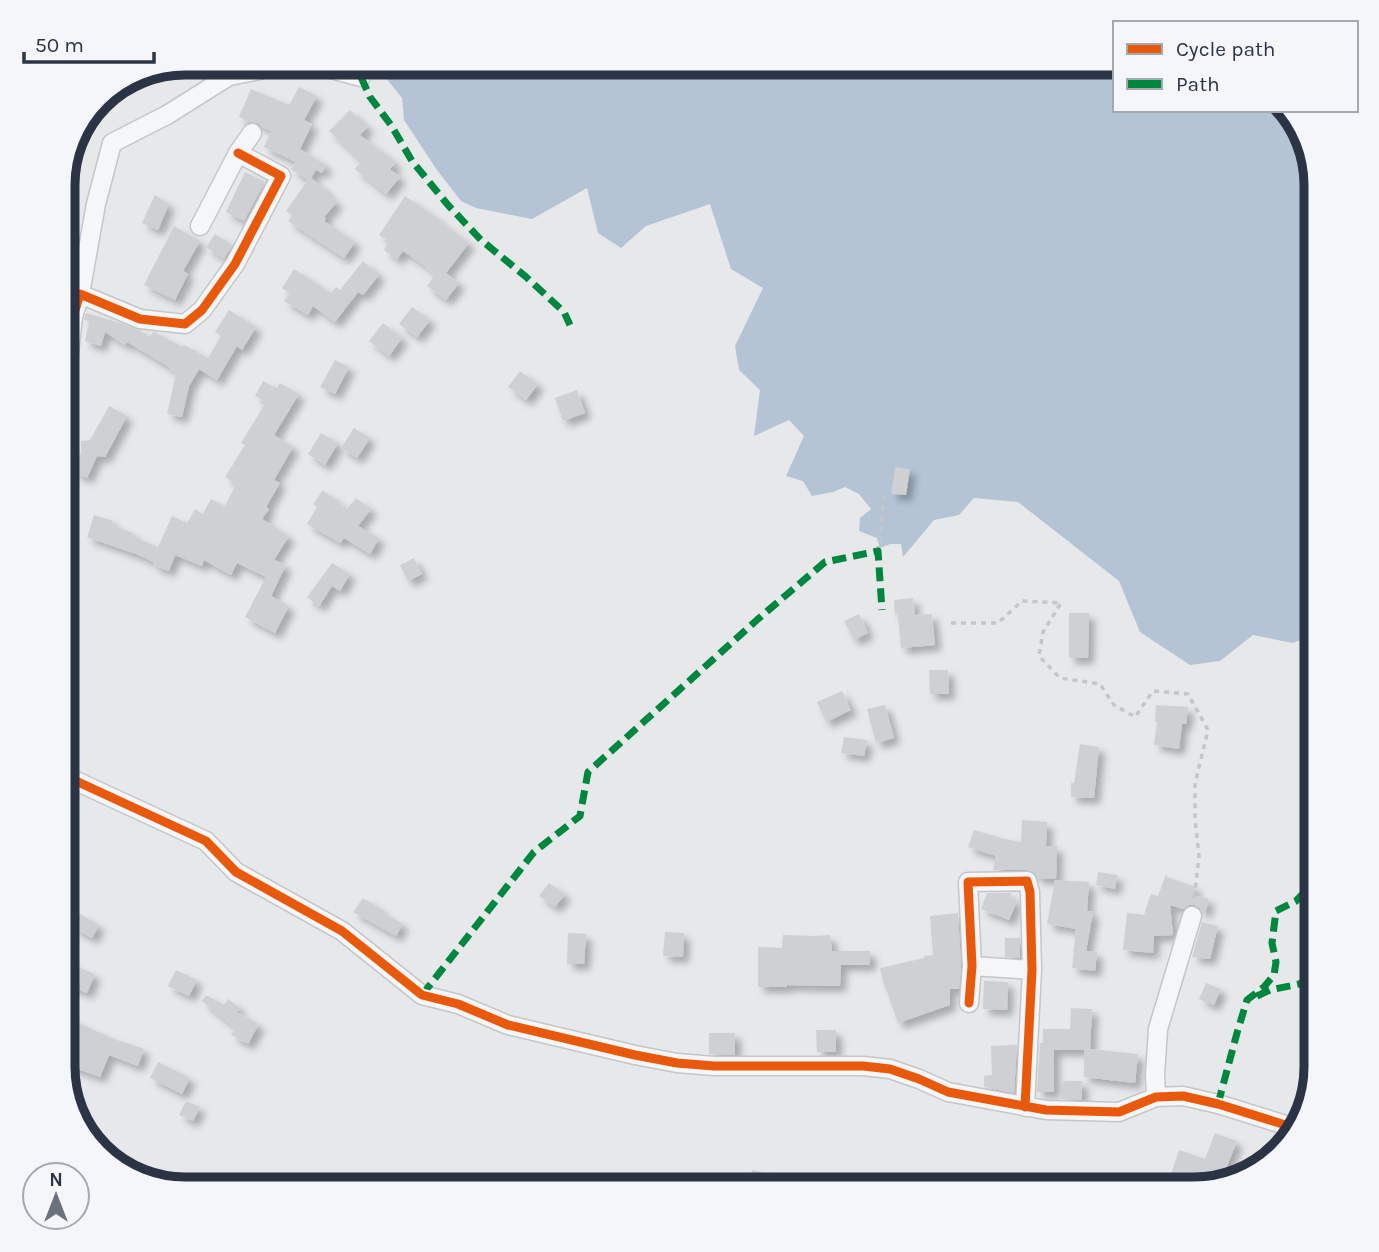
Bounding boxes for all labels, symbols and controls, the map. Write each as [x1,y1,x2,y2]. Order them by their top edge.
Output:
scale bar [24,21,154,65]
legend [1113,21,1358,112]
text: 50 m [35,33,84,57]
text: Cycle path [1176,37,1276,61]
text: Path [1176,72,1220,96]
north arrow [21,1161,91,1231]
text: N [49,1169,63,1191]

